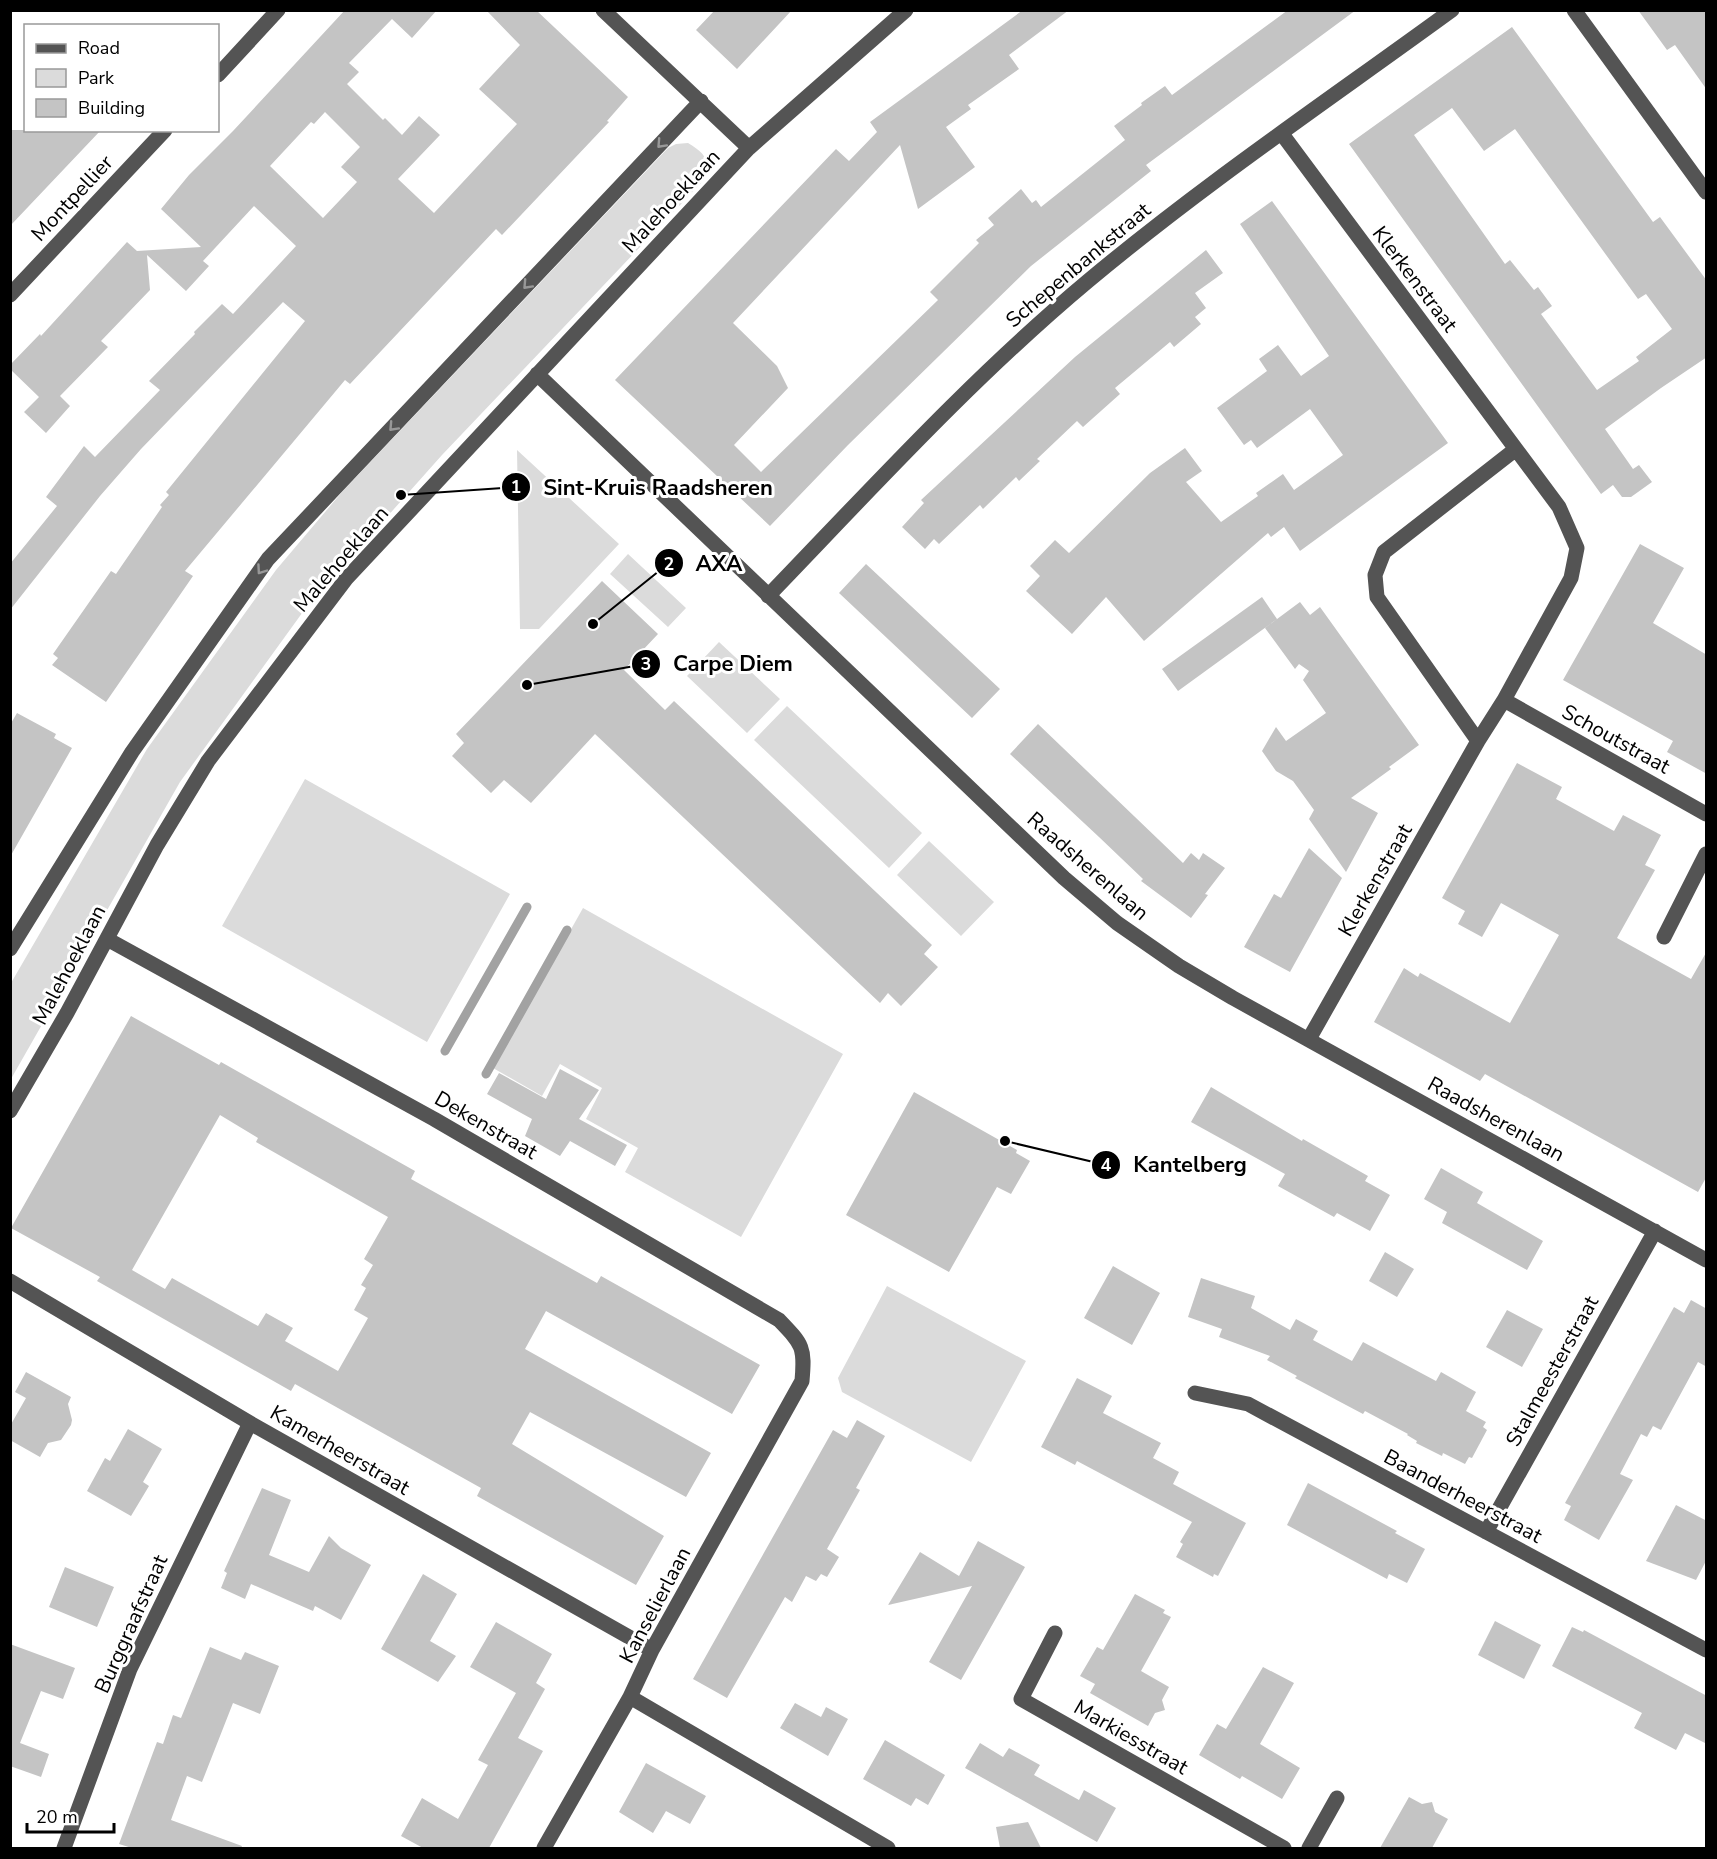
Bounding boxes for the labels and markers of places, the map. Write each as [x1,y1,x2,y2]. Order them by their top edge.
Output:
callout: Sint-Kruis Raadsheren [501,467,784,507]
callout: AXA [654,543,755,583]
callout: Carpe Diem [631,644,805,684]
callout: Kantelberg [1091,1145,1258,1185]

